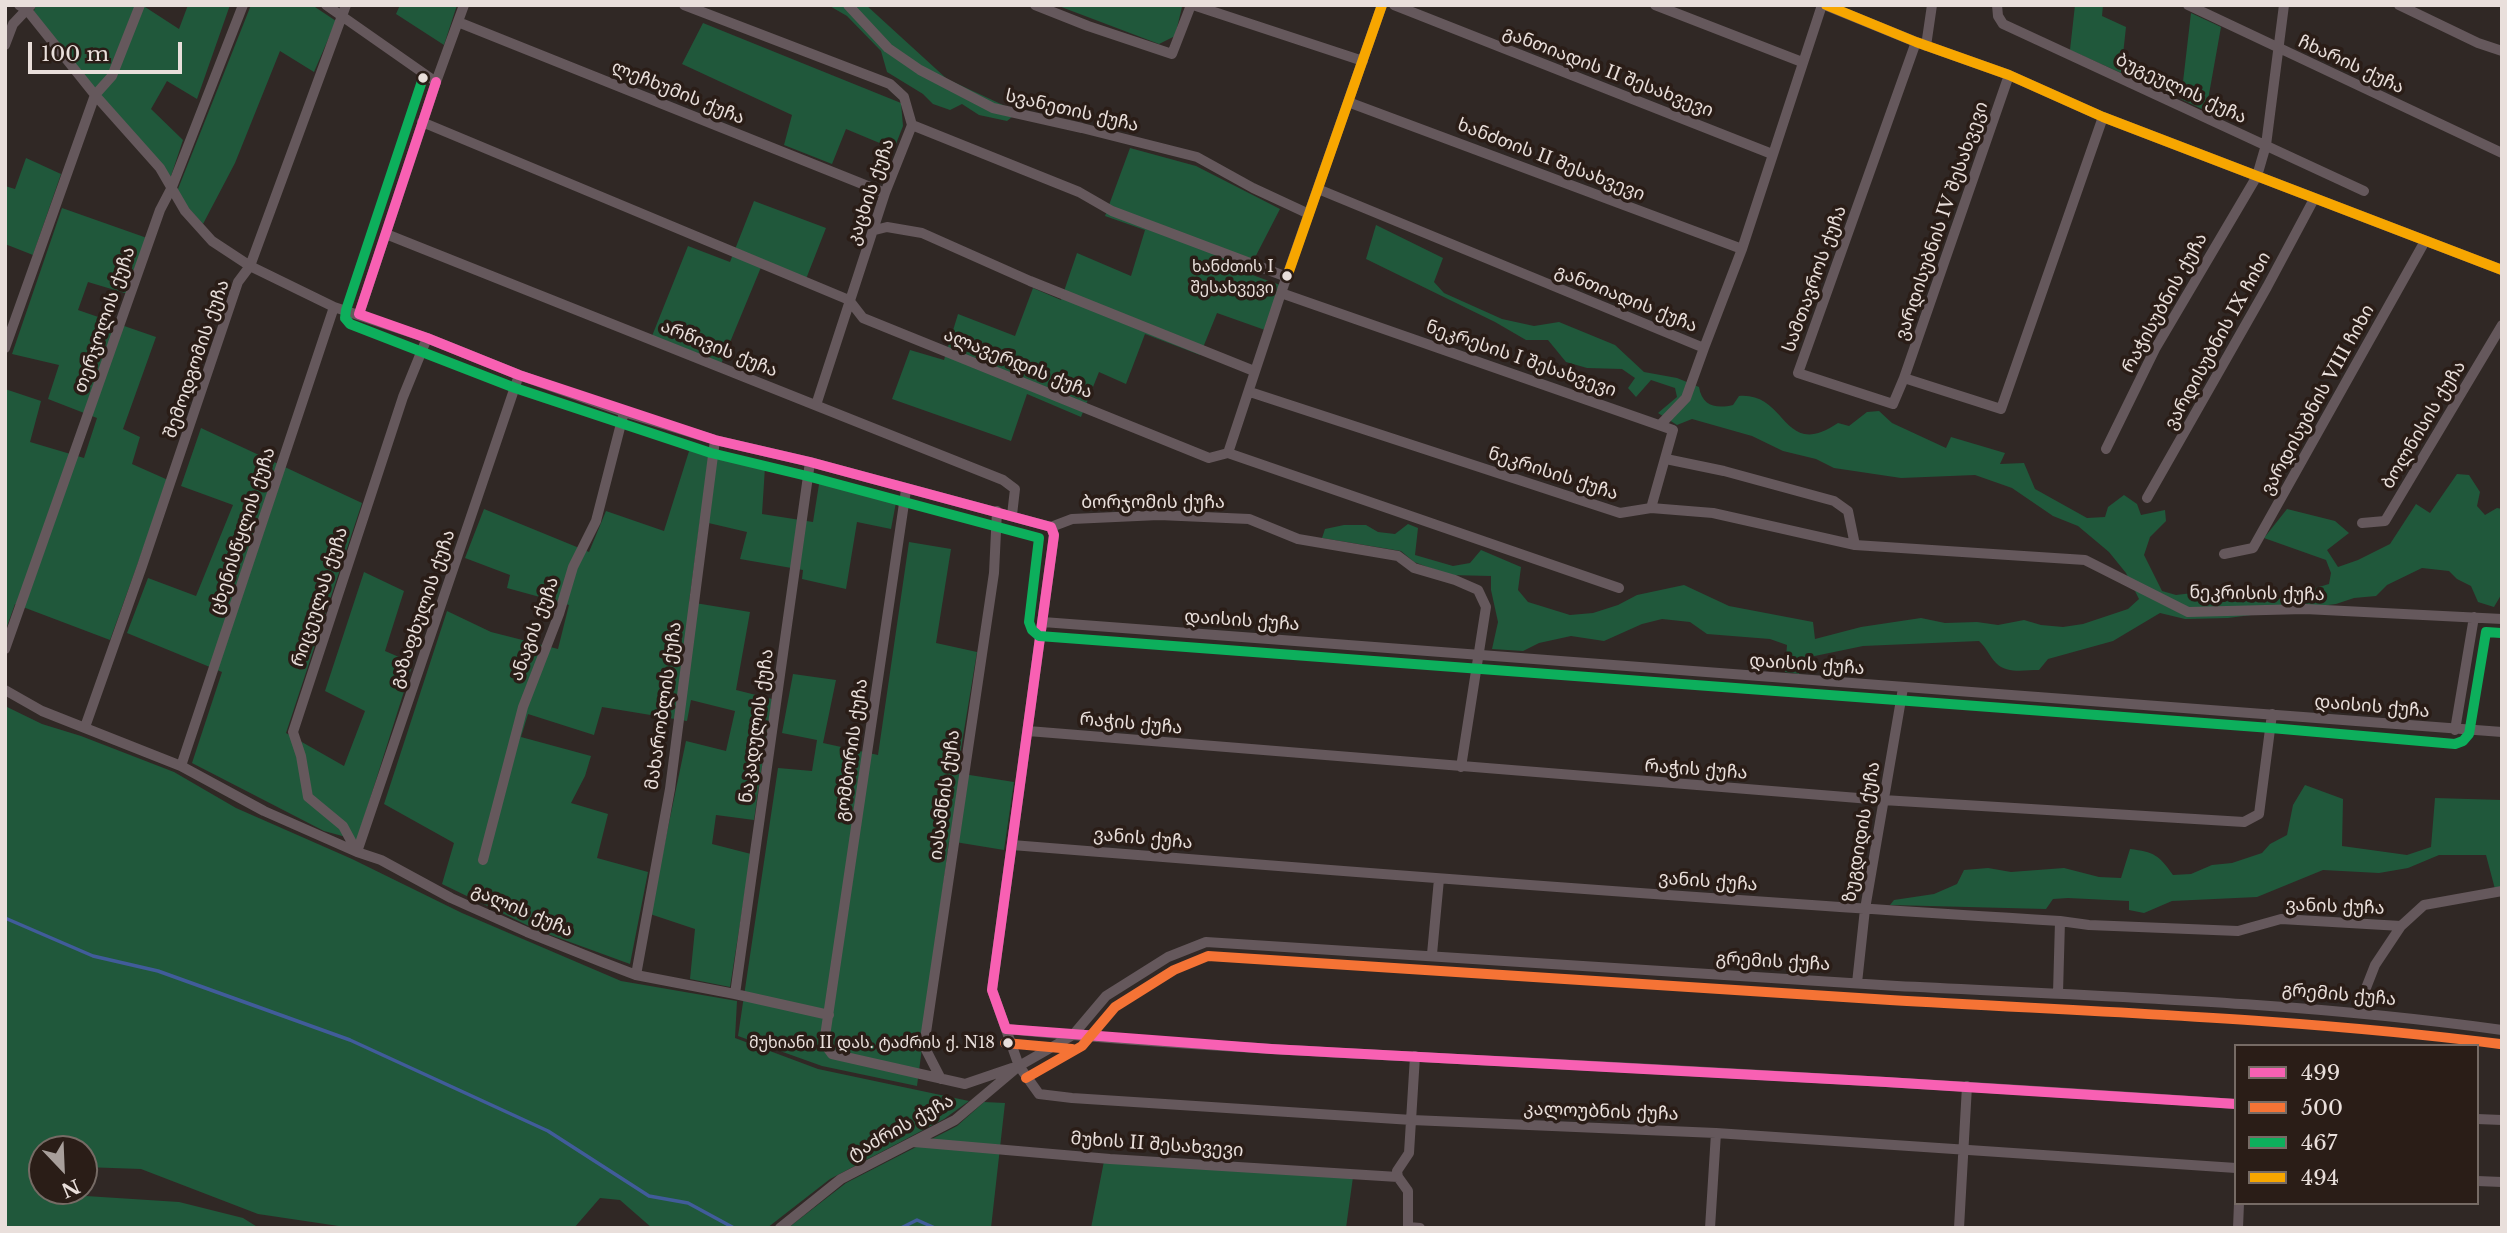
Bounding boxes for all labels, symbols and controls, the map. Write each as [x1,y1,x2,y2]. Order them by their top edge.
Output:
street label: განთიადის II შესახვევი [1500,22,1716,122]
scale bar [32,28,186,72]
street label: ჩხარის ქუჩა [2295,31,2407,99]
text: 100 m [41,41,109,67]
street label: ბუგეულის ქუჩა [2112,49,2250,129]
street label: ლეჩხუმის ქუჩა [608,56,748,130]
unlabelled marker [416,71,430,85]
street label: სვანეთის ქუჩა [1003,85,1141,137]
street label: ვარდისუბნის IV შესახვევი [1891,99,1993,343]
street label: ხანძთის II შესახვევი [1454,114,1648,206]
street label: კაცხის ქუჩა [843,136,899,248]
street label: სამთავროს ქუჩა [1778,203,1852,355]
street label: რაჭისუბნის ქუჩა [2118,229,2212,377]
street label: თერჯოლის ქუჩა [70,244,140,396]
street label: ვარდისუბნის IX ჩიხი [2160,248,2276,434]
place label: ხანძთის I შესახვევი [1190,257,1274,295]
street label: განთიადის ქუჩა [1552,261,1700,337]
marker: ხანძთის I შესახვევი [1280,269,1294,283]
street label: შემოდგომის ქუჩა [160,277,234,441]
street label: ვარდისუბნის VIII ჩიხი [2257,301,2379,499]
street label: არწივის ქუჩა [657,316,781,382]
street label: ნეკრესის I შესახვევი [1423,316,1619,402]
street label: ალავერდის ქუჩა [940,324,1096,404]
street label: ბოლნისის ქუჩა [2377,357,2471,493]
street label: ნეკრისის ქუჩა [1485,443,1621,505]
street label: ცხენისწყლის ქუჩა [206,445,280,617]
street label: ბორჯომის ქუჩა [1081,492,1225,514]
street label: რიცეულას ქუჩა [287,524,353,670]
street label: გაზაფხულის ქუჩა [386,527,460,691]
street label: ანაგის ქუჩა [506,574,564,684]
street label: ნეკრისის ქუჩა [2189,582,2325,606]
street label: დაისის ქუჩა [1184,606,1300,636]
street label: მახარობლის ქუჩა [642,621,686,791]
street label: ნაკადულის ქუჩა [735,648,779,804]
street label: დაისის ქუჩა [1749,650,1865,680]
street label: გომბორის ქუჩა [831,677,873,823]
street label: დაისის ქუჩა [2314,691,2430,723]
street label: რაჭის ქუჩა [1079,709,1183,739]
street label: იასამნის ქუჩა [925,729,965,861]
street label: რაჭის ქუჩა [1644,756,1748,784]
street label: ზუგდიდის ქუჩა [1839,760,1885,904]
street label: ვანის ქუჩა [1093,824,1193,854]
street label: ვანის ქუჩა [1658,868,1758,896]
street label: გალის ქუჩა [468,880,576,942]
street label: ვანის ქუჩა [2285,894,2385,920]
street label: გრემის ქუჩა [1715,948,1831,976]
street label: გრემის ქუჩა [2281,979,2397,1011]
place label: მუხიანი II დას. ტაძრის ქ. N18 [749,1033,995,1053]
marker: მუხიანი II დას. ტაძრის ქ. N18 [1001,1036,1015,1050]
legend [2234,1044,2479,1205]
text: 499 [2301,1060,2340,1086]
street label: ტაძრის ქუჩა [844,1090,958,1166]
text: 500 [2301,1095,2343,1121]
street label: კალოუბნის ქუჩა [1523,1099,1679,1125]
street label: მუხის II შესახვევი [1070,1128,1244,1162]
text: 467 [2301,1130,2337,1156]
north arrow [28,1135,98,1205]
text: 494 [2301,1165,2339,1191]
text: N [58,1174,83,1202]

